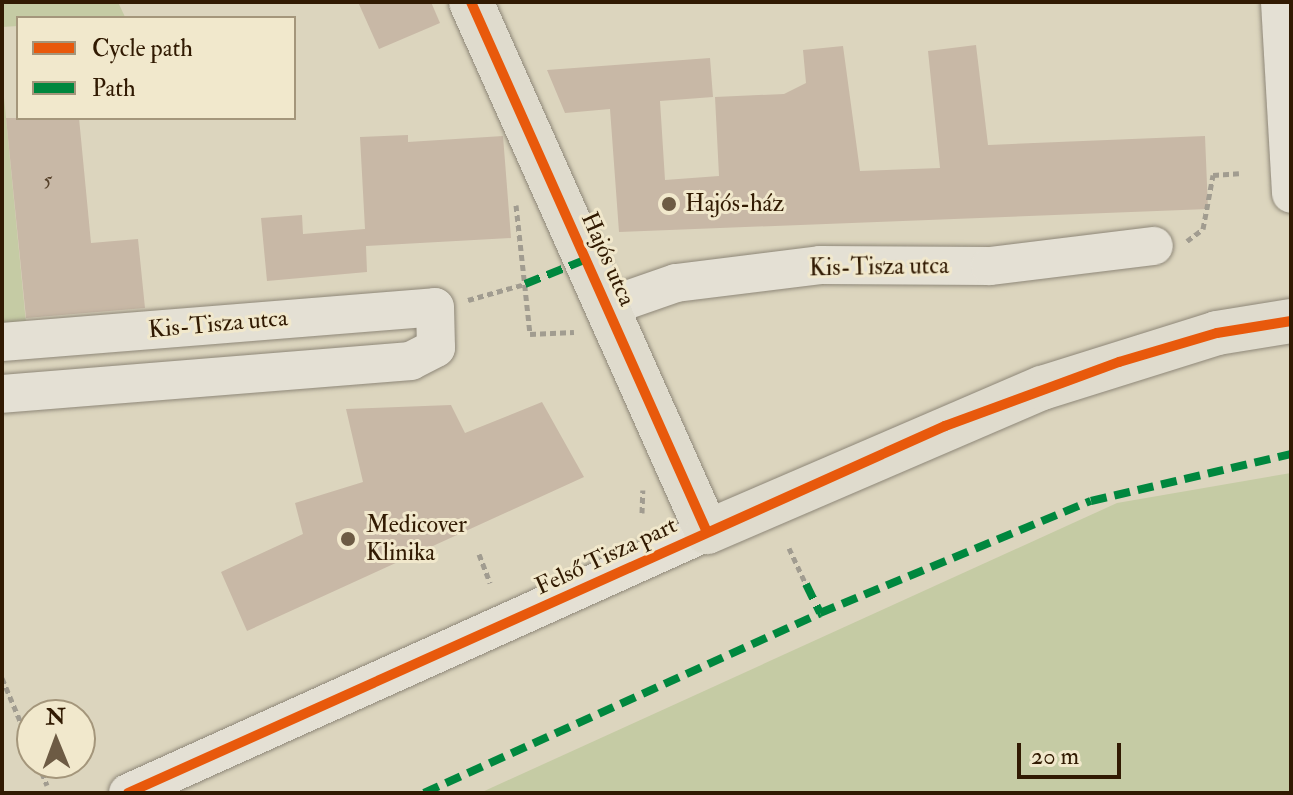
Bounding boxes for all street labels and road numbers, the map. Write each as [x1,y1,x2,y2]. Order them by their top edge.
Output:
street label: Hajós utca [575,208,641,310]
street label: Kis-Tisza utca [809,251,949,283]
street label: Kis-Tisza utca [147,304,289,344]
street label: Felső Tisza part [531,511,681,601]

